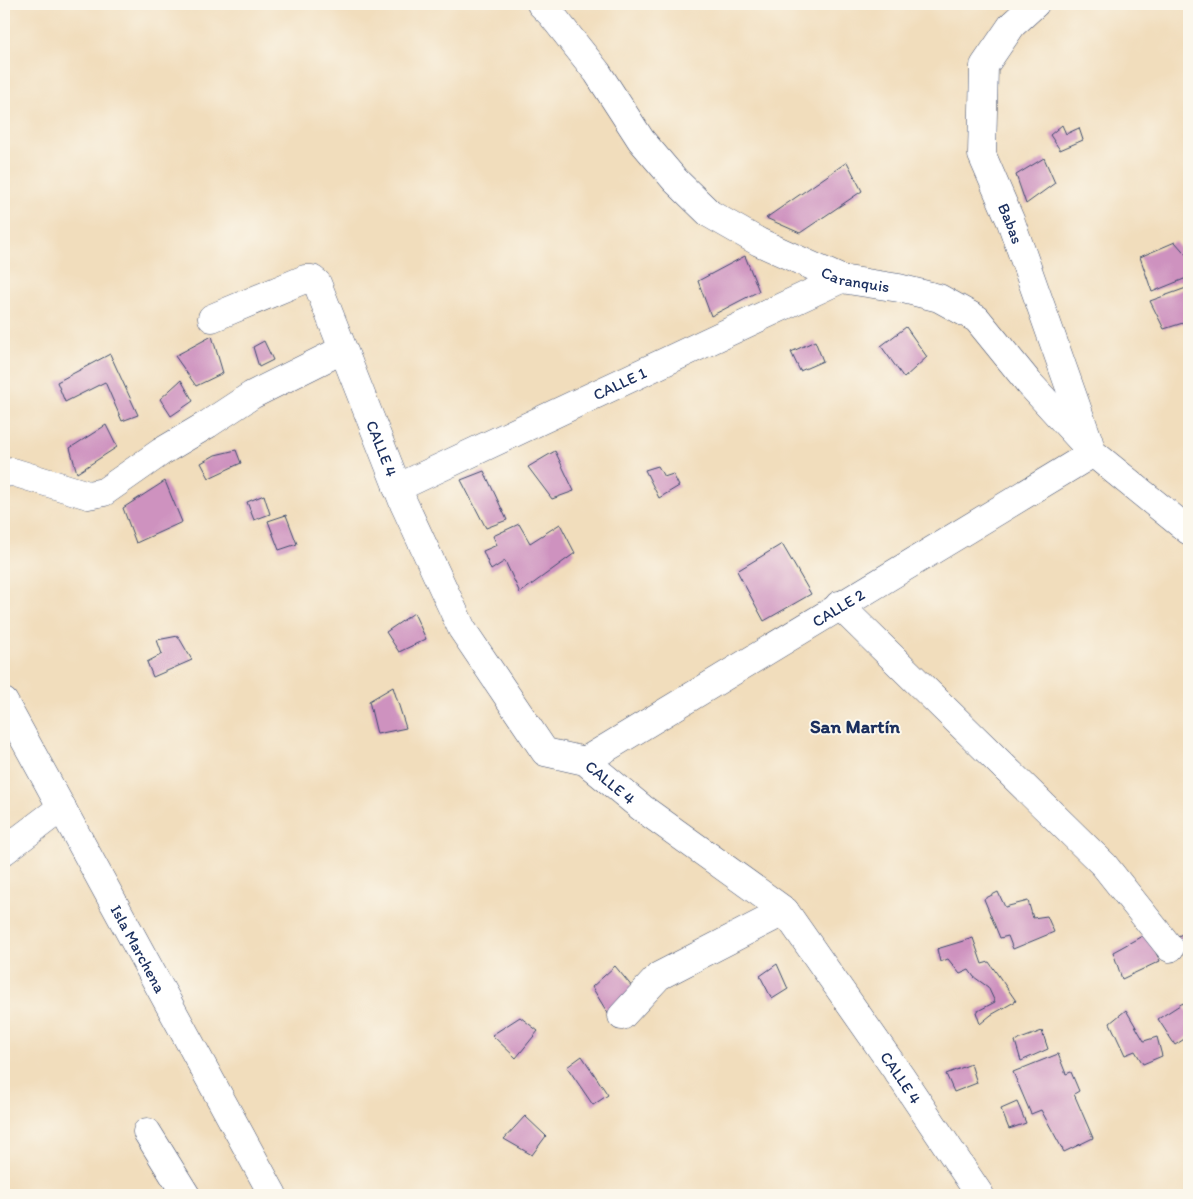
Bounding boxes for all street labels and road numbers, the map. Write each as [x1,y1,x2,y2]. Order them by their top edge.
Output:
street label: Babas [994,200,1027,246]
street label: Caranquis [818,262,891,296]
street label: CALLE 1 [590,363,650,404]
street label: CALLE 4 [362,418,401,480]
street label: CALLE 2 [809,585,868,631]
street label: CALLE 4 [581,756,639,809]
street label: Isla Marchena [107,902,170,997]
street label: CALLE 4 [876,1048,925,1108]

